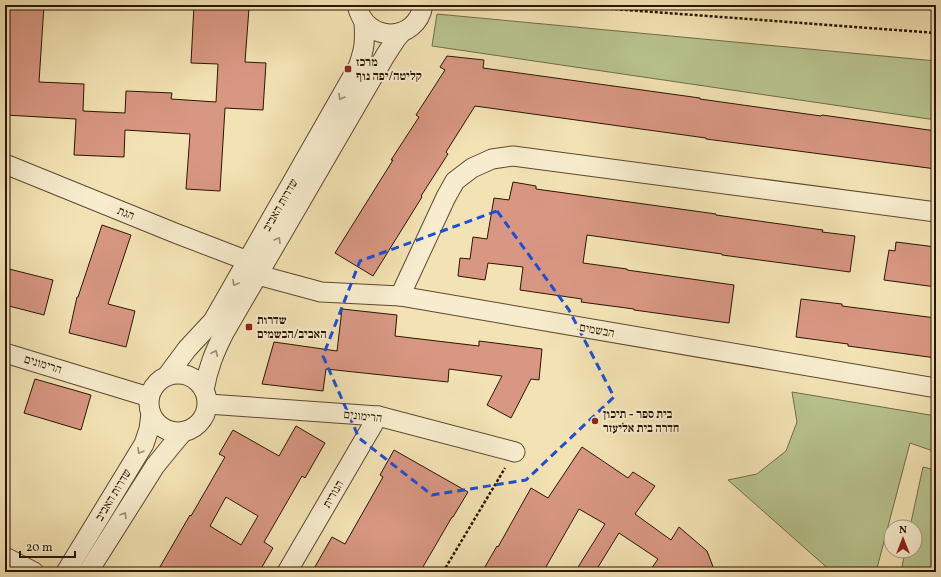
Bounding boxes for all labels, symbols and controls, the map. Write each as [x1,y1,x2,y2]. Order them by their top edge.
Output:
place label: מרכז קליטה/יפה נוף [356,55,422,85]
marker: מרכז קליטה/יפה נוף [343,64,353,74]
one-way arrow [339,93,346,100]
street label: שדרות האביב [259,176,302,235]
street label: הגת [115,203,137,225]
one-way arrow [274,237,281,244]
one-way arrow [233,279,240,286]
place label: שדרות האביב/הבשמים [257,313,327,343]
street label: הבשמים [578,320,616,342]
marker: שדרות האביב/הבשמים [244,322,254,332]
one-way arrow [210,349,218,357]
street label: הרימונים [22,352,64,378]
street label: הרימונים [343,407,383,427]
place label: בית ספר - תיכון חדרה בית אליעזר [603,407,679,437]
marker: בית ספר - תיכון חדרה בית אליעזר [590,416,600,426]
one-way arrow [137,447,144,454]
street label: שדרות האביב [92,466,136,525]
street label: הנורית [320,478,348,511]
one-way arrow [119,512,127,519]
north arrow [883,519,923,559]
text: N [899,523,907,538]
scale bar [20,533,75,559]
text: 20 m [26,540,53,556]

